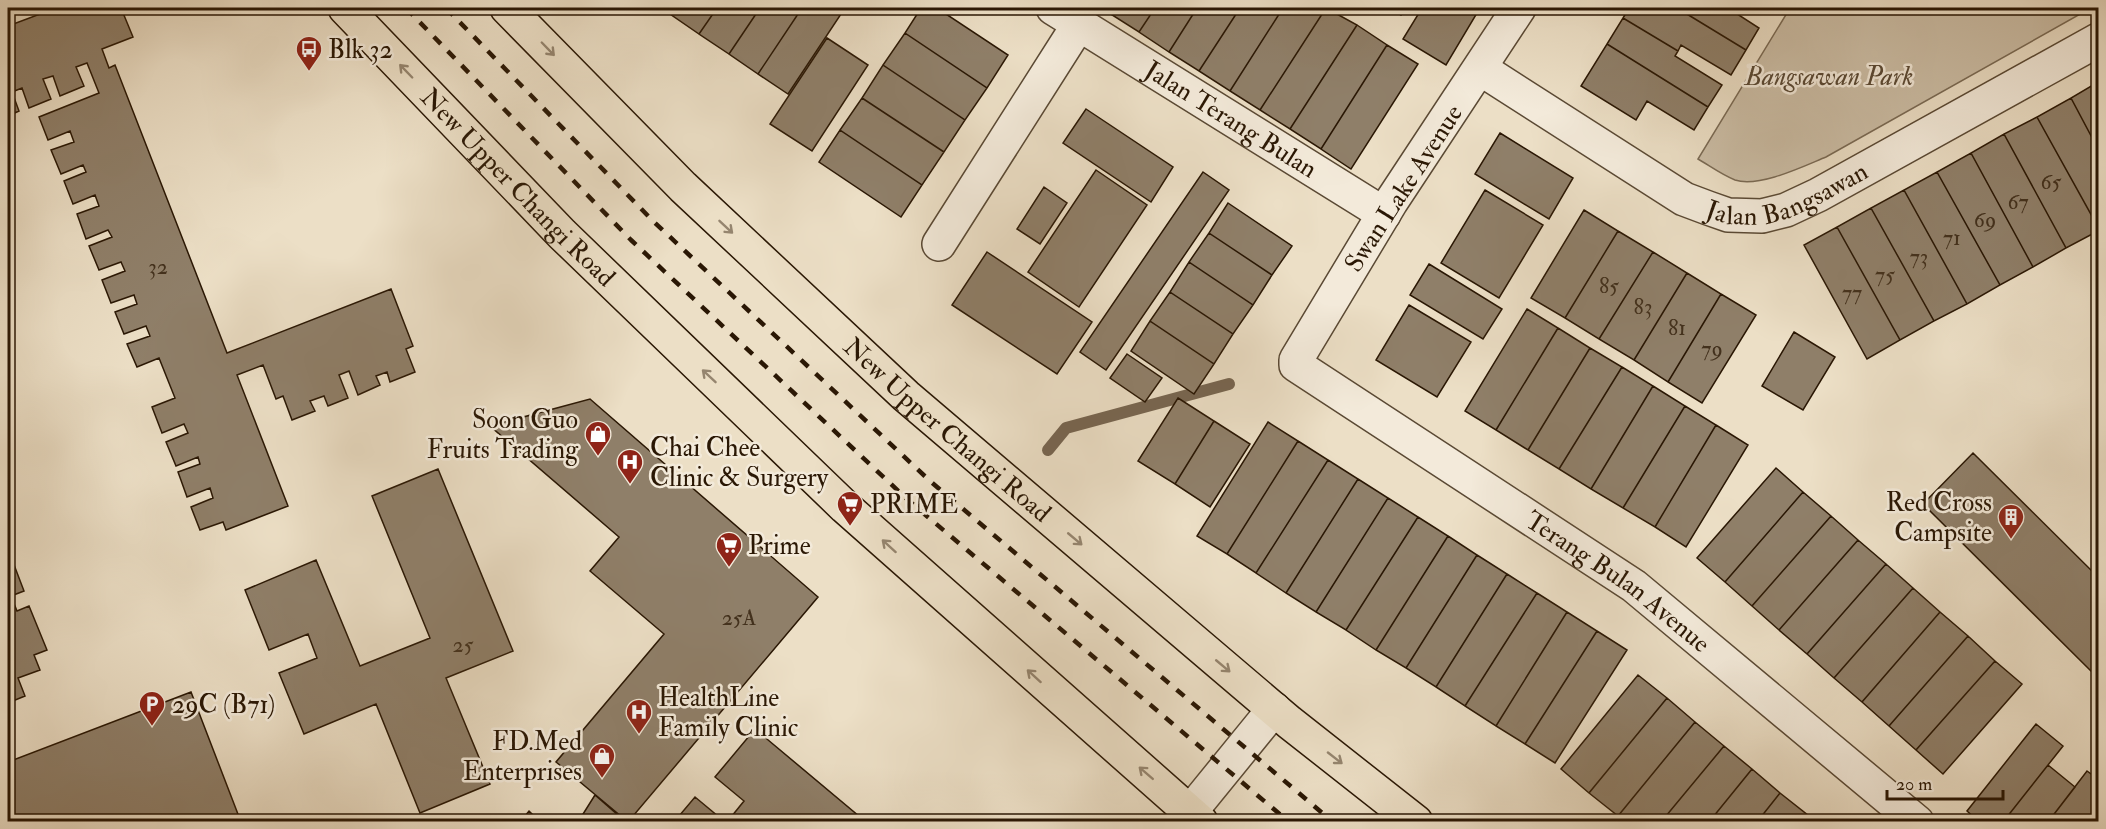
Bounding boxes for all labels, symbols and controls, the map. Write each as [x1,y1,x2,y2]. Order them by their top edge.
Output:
bus stop icon: Blk 32 [294,34,324,72]
place label: Blk 32 [328,34,393,66]
one-way arrow [541,42,556,57]
street label: Jalan Terang Bulan [1138,54,1323,185]
park label: Bangsawan Park [1743,61,1913,93]
one-way arrow [399,63,413,78]
street label: New Upper Changi Road [413,82,622,294]
street label: Swan Lake Avenue [1338,99,1470,278]
street label: Jalan Bangsawan [1701,156,1874,233]
house number: 65 [2041,168,2062,196]
house number: 67 [2007,188,2029,216]
house number: 69 [1974,206,1996,234]
one-way arrow [718,220,733,234]
house number: 71 [1943,224,1961,252]
house number: 73 [1910,243,1928,271]
house number: 32 [148,253,168,281]
house number: 75 [1875,261,1895,289]
house number: 85 [1599,272,1619,300]
house number: 77 [1842,279,1862,307]
house number: 83 [1634,293,1652,321]
house number: 81 [1668,314,1686,342]
street label: New Upper Changi Road [837,331,1057,530]
house number: 79 [1701,335,1723,363]
one-way arrow [702,369,717,383]
place label: Soon Guo Fruits Trading [427,404,579,466]
shop icon: Soon Guo Fruits Trading [583,419,613,457]
place label: Chai Chee Clinic & Surgery [650,432,829,494]
hospital icon: Chai Chee Clinic & Surgery [615,447,645,485]
place label: Red Cross Campsite [1886,487,1992,550]
supermarket icon: PRIME [835,489,865,527]
place label: PRIME [870,489,958,521]
building icon: Red Cross Campsite [1996,502,2026,540]
street label: Terang Bulan Avenue [1519,504,1717,660]
supermarket icon: Prime [714,530,744,568]
place label: Prime [748,530,811,562]
one-way arrow [1067,532,1082,546]
one-way arrow [882,539,897,553]
house number: 25A [722,604,756,632]
house number: 25 [453,631,474,659]
one-way arrow [1215,659,1231,672]
one-way arrow [1027,669,1042,683]
place label: HealthLine Family Clinic [658,682,798,744]
parking icon: 29C (B71) [137,689,167,727]
place label: 29C (B71) [172,689,275,721]
hospital icon: HealthLine Family Clinic [624,697,654,735]
place label: FD.Med Enterprises [463,726,582,789]
shop icon: FD.Med Enterprises [587,741,617,779]
one-way arrow [1327,751,1343,764]
scale bar [1887,763,2002,801]
one-way arrow [1138,767,1154,780]
text: 20 m [1896,773,1932,796]

